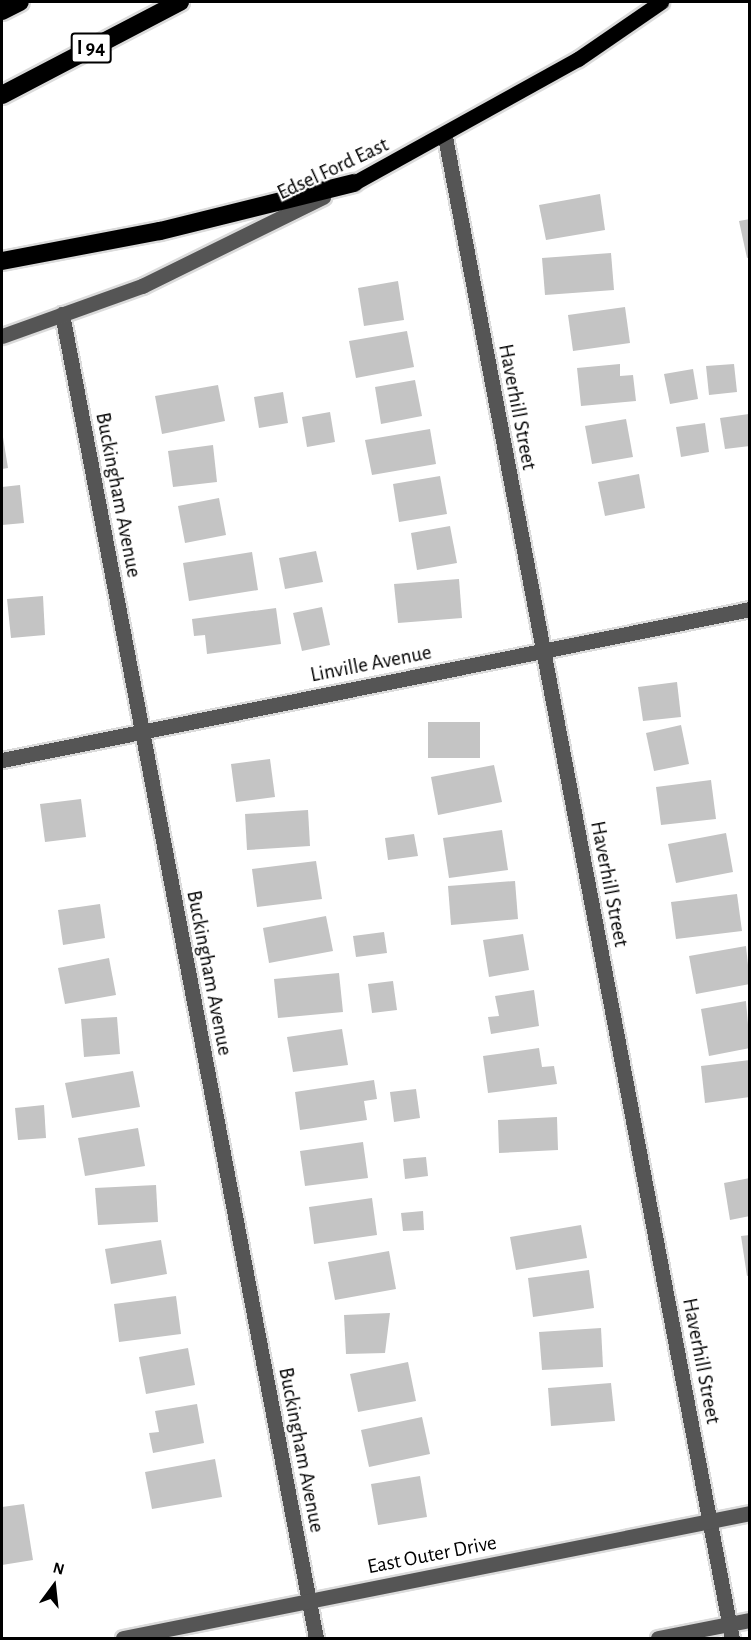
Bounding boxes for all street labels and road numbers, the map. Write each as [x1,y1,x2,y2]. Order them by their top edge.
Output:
road number: I 94 [70,31,112,65]
street label: Edsel Ford East [273,132,393,206]
street label: Haverhill Street [492,342,542,472]
street label: Buckingham Avenue [90,410,146,580]
street label: Linville Avenue [308,640,434,688]
street label: Haverhill Street [584,819,634,949]
street label: Buckingham Avenue [181,888,237,1058]
street label: Haverhill Street [676,1296,726,1426]
street label: Buckingham Avenue [273,1365,329,1535]
street label: East Outer Drive [365,1530,499,1580]

